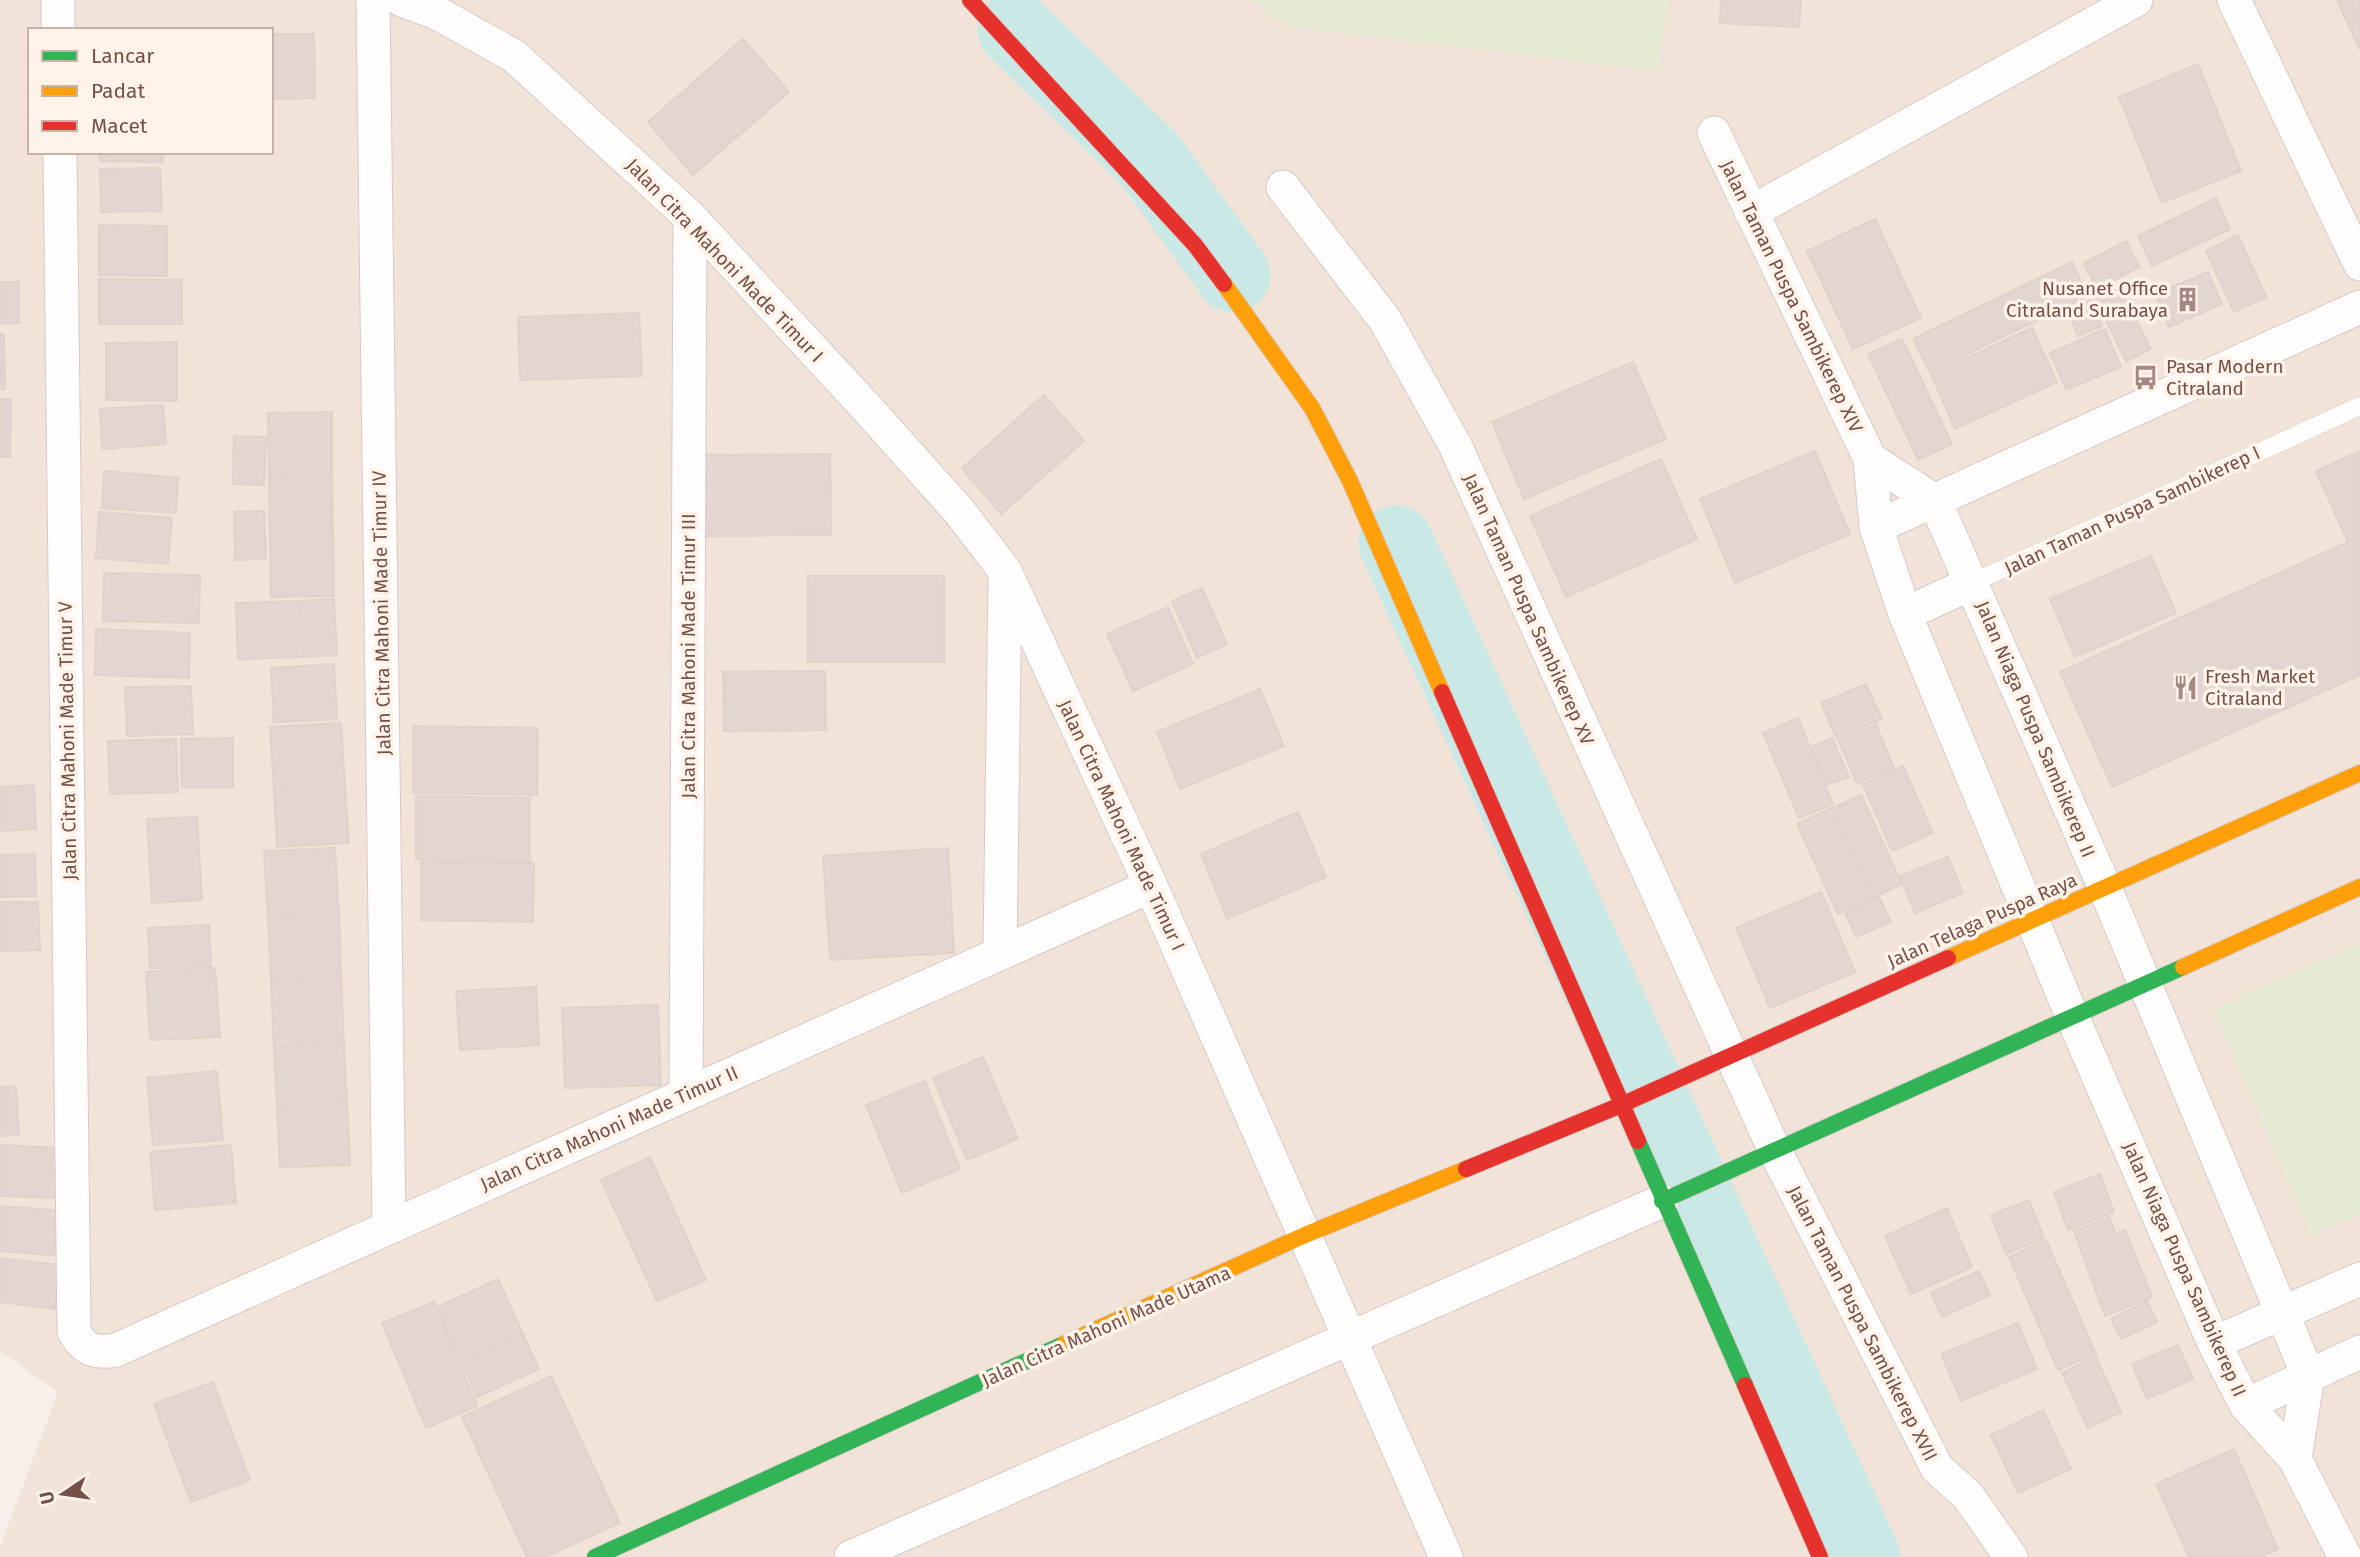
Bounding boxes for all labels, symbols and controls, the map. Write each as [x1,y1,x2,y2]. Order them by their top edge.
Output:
legend [28,28,273,154]
text: Lancar [91,43,154,69]
text: Padat [91,78,145,104]
text: Macet [91,113,148,139]
street label: Jalan Citra Mahoni Made Timur I [621,154,828,367]
street label: Jalan Taman Puspa Sambikerep XIV [1715,156,1868,437]
place label: Nusanet Office Citraland Surabaya [2006,277,2168,322]
building icon: Nusanet Office Citraland Surabaya [2174,285,2202,313]
place label: Pasar Modern Citraland [2166,355,2284,400]
bus stop icon: Pasar Modern Citraland [2132,363,2160,391]
street label: Jalan Taman Puspa Sambikerep I [2001,441,2264,580]
street label: Jalan Citra Mahoni Made Timur IV [368,470,395,755]
street label: Jalan Taman Puspa Sambikerep XV [1458,470,1599,749]
street label: Jalan Citra Mahoni Made Timur III [677,513,700,799]
street label: Jalan Niaga Puspa Sambikerep II [1971,597,2100,861]
street label: Jalan Citra Mahoni Made Timur V [54,601,81,881]
place label: Fresh Market Citraland [2205,665,2315,710]
restaurant icon: Fresh Market Citraland [2171,673,2199,701]
street label: Jalan Citra Mahoni Made Timur I [1053,696,1190,954]
street label: Jalan Telaga Puspa Raya [1884,868,2081,973]
street label: Jalan Citra Mahoni Made Timur II [477,1061,742,1196]
street label: Jalan Niaga Puspa Sambikerep II [2118,1138,2251,1400]
street label: Jalan Taman Puspa Sambikerep XVII [1783,1182,1942,1465]
street label: Jalan Citra Mahoni Made Utama [978,1261,1234,1392]
north arrow [28,1459,98,1529]
text: U [34,1489,60,1506]

